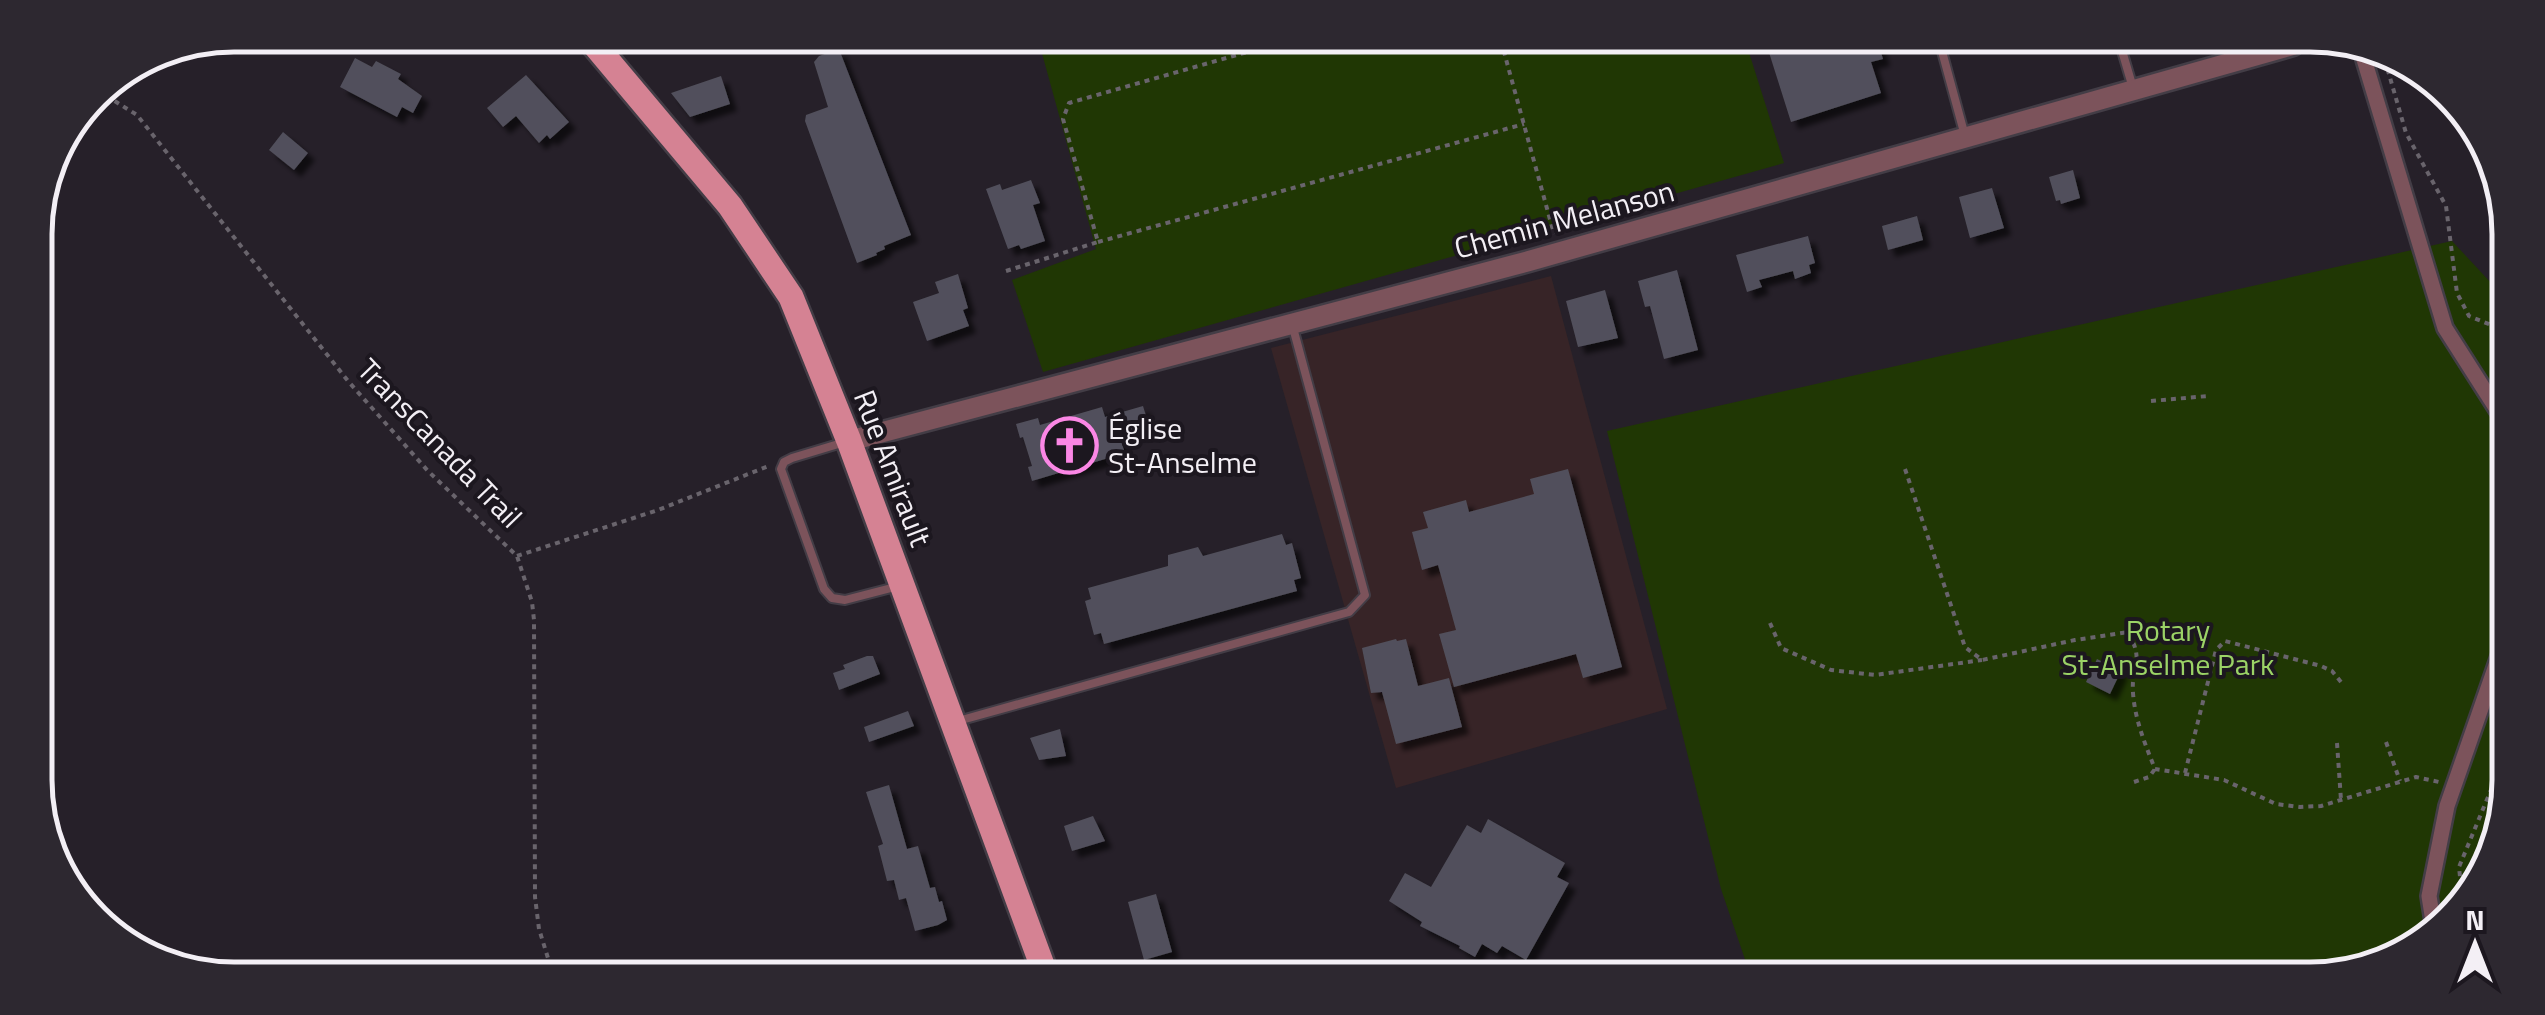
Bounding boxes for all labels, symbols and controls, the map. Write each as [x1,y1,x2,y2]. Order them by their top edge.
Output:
street label: Chemin Melanson [1449,168,1679,270]
street label: TransCanada Trail [347,348,533,538]
street label: Rue Amirault [842,383,944,553]
place label: Église St-Anselme [1108,405,1257,485]
church icon: Église St-Anselme [1039,415,1099,475]
park label: Rotary St-Anselme Park [2062,607,2274,687]
north arrow [2425,895,2525,995]
text: N [2465,898,2485,941]

